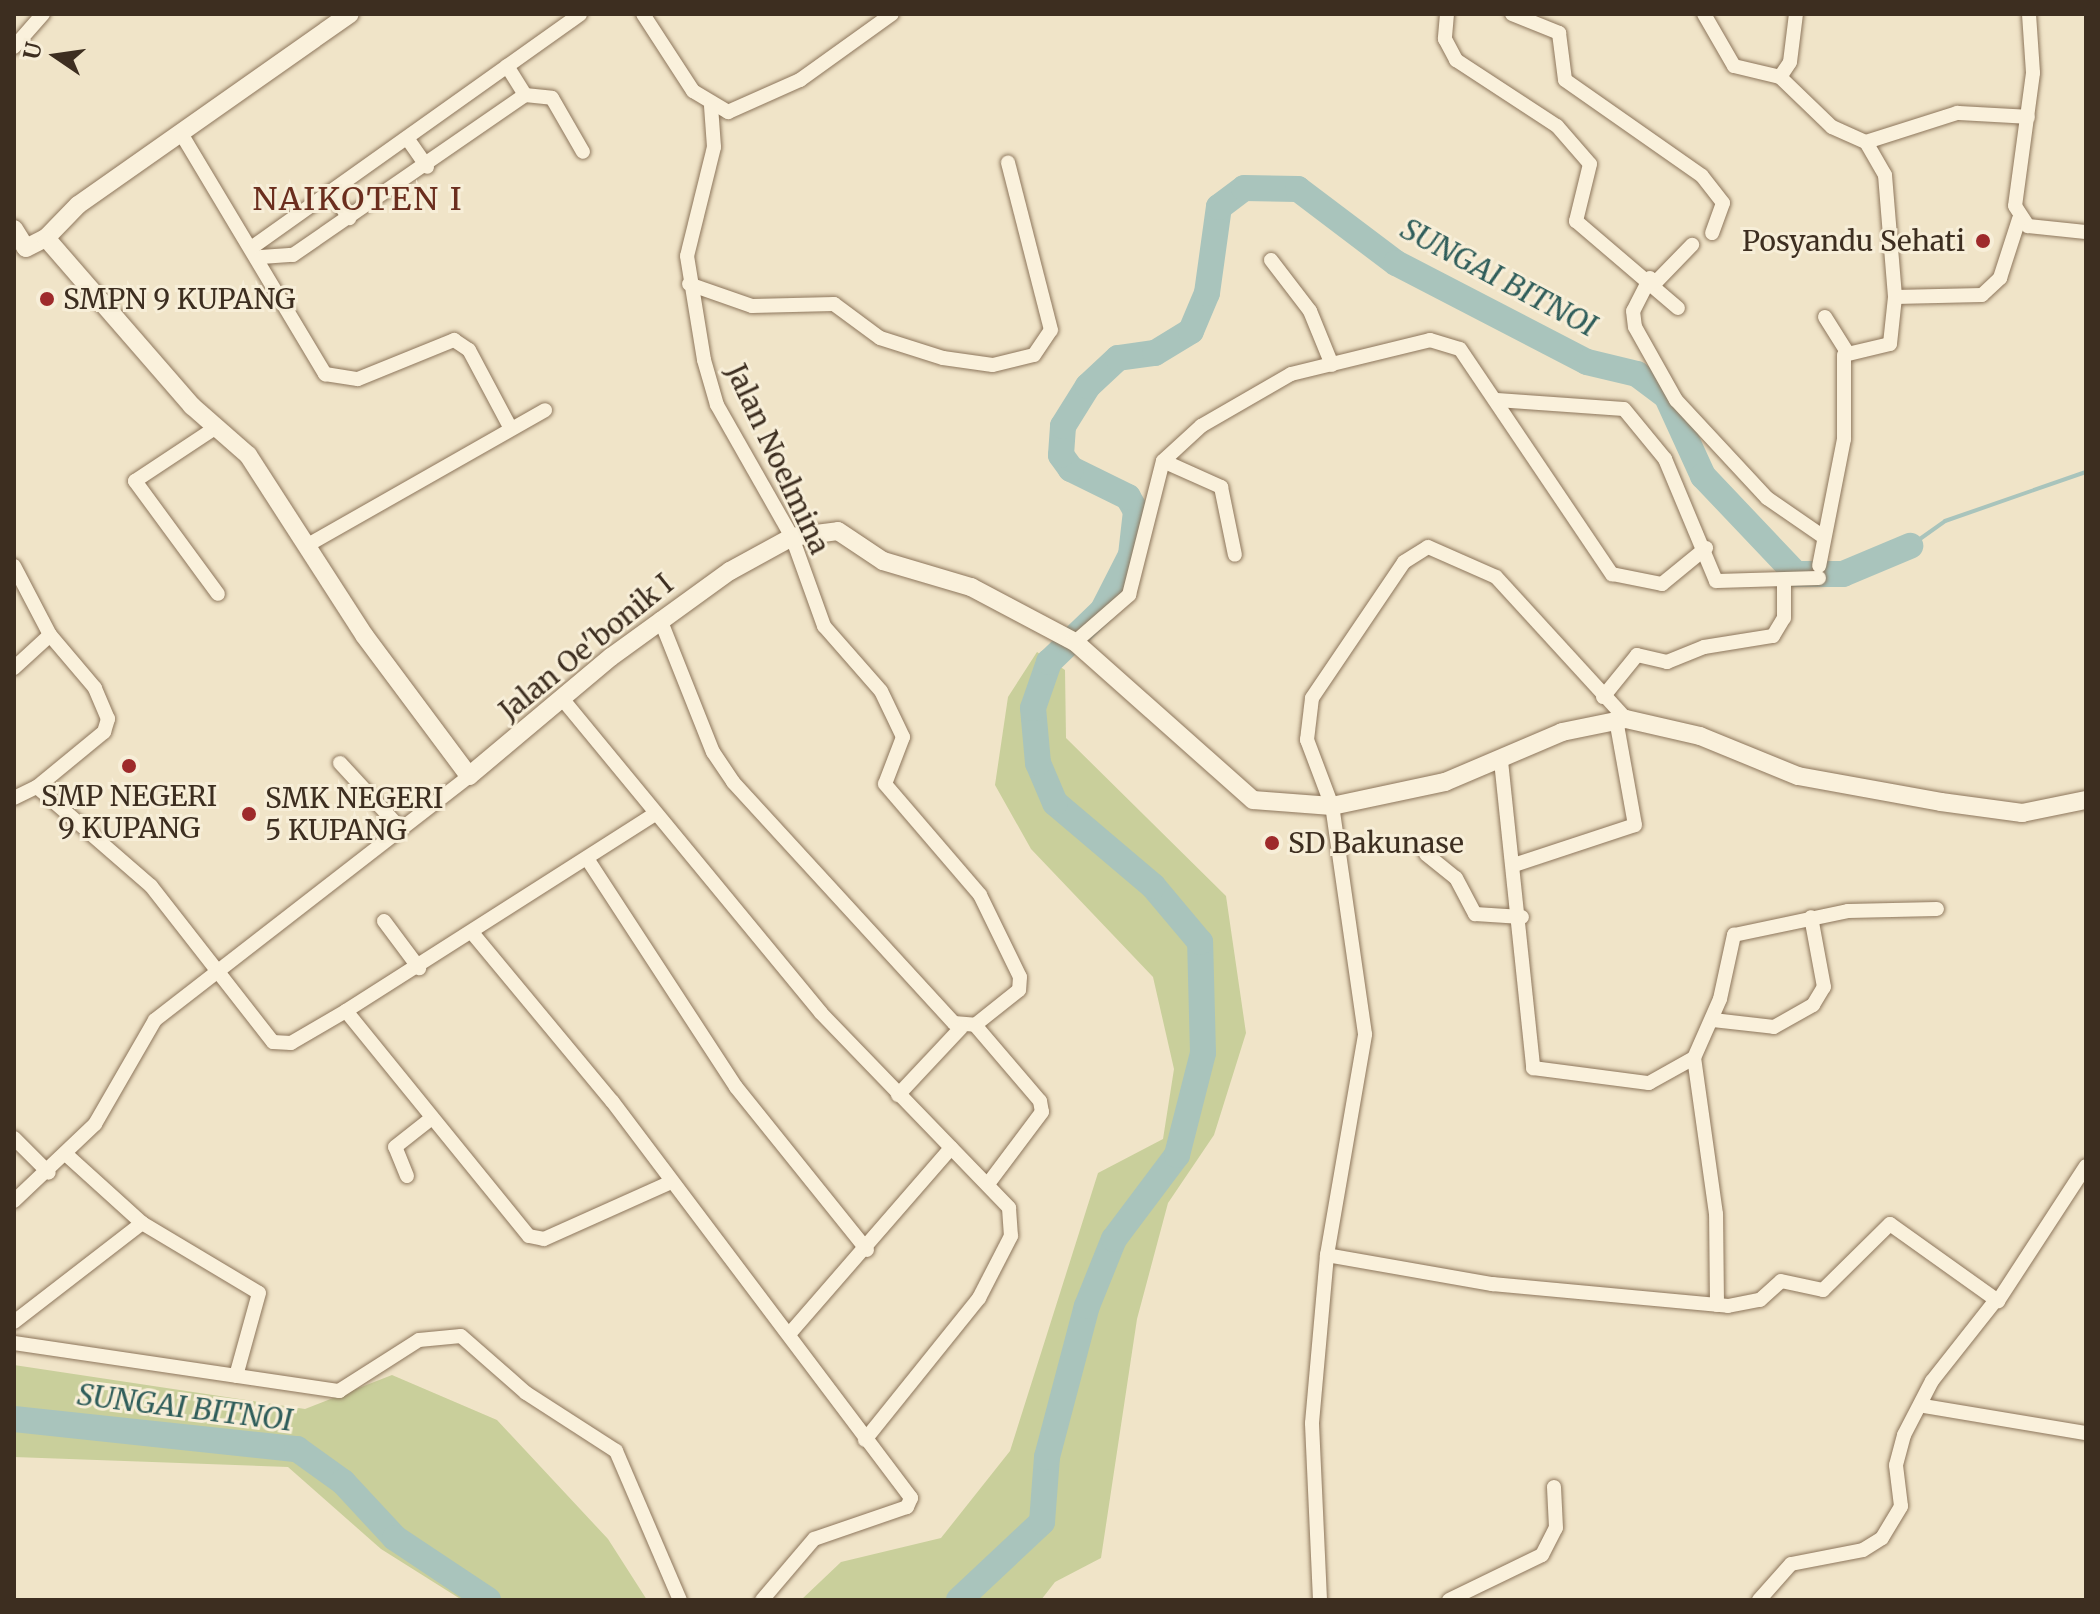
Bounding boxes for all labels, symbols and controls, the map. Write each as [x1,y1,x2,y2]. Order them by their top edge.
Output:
north arrow [16,16,96,96]
text: U [17,39,48,62]
district label: NAIKOTEN I [252,180,464,218]
water label: SUNGAI BITNOI [1395,210,1603,344]
place label: Posyandu Sehati [1742,224,1965,258]
marker: Posyandu Sehati [1972,230,1994,252]
place label: SMPN 9 KUPANG [63,282,295,316]
marker: SMPN 9 KUPANG [38,290,56,308]
street label: Jalan Noelmina [719,359,837,559]
street label: Jalan Oe'bonik I [492,567,680,727]
marker: SMP NEGERI 9 KUPANG [120,757,138,775]
place label: SMP NEGERI 9 KUPANG [41,779,217,845]
place label: SMK NEGERI 5 KUPANG [265,781,443,847]
marker: SMK NEGERI 5 KUPANG [240,805,258,823]
place label: SD Bakunase [1288,826,1464,860]
marker: SD Bakunase [1263,834,1281,852]
water label: SUNGAI BITNOI [75,1376,295,1438]

